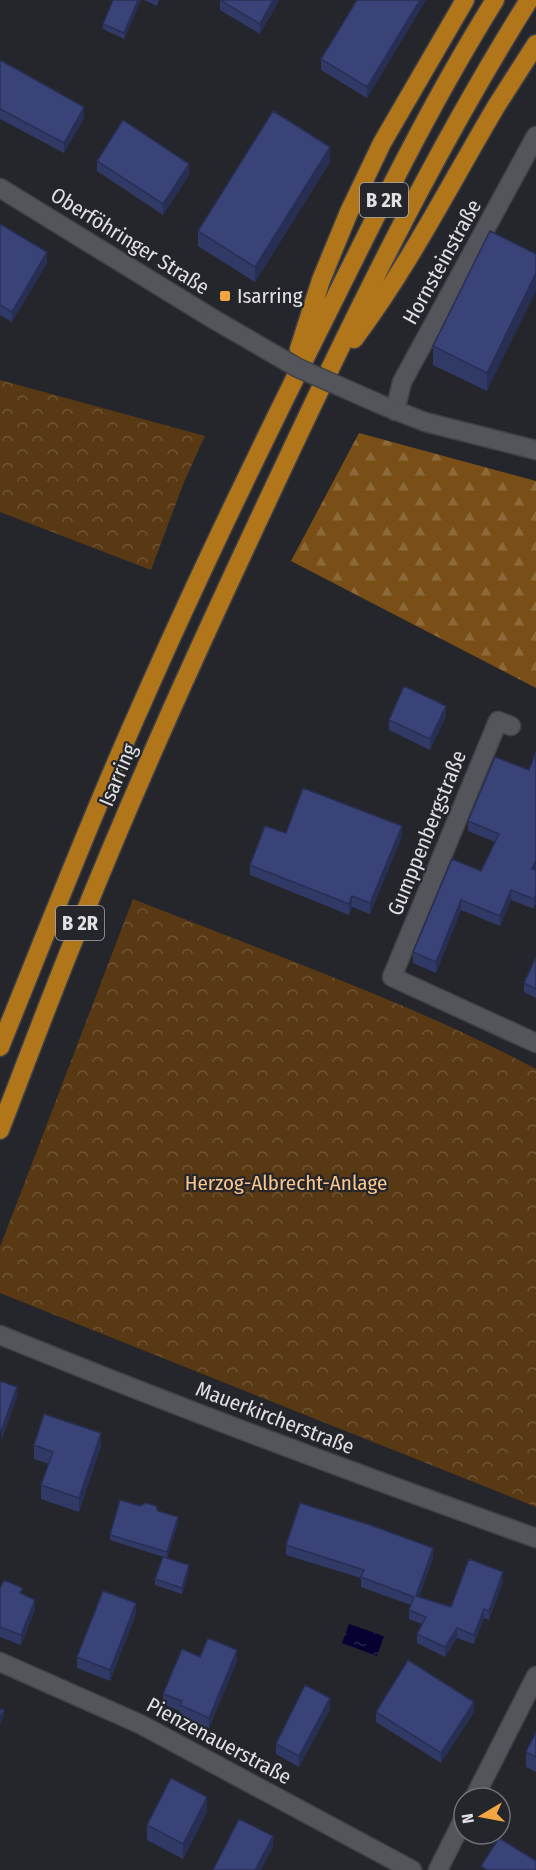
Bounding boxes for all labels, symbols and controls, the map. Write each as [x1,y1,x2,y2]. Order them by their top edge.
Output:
street label: Oberföhringer Straße [46,182,214,300]
road number: B 2R [360,183,408,217]
street label: Hornsteinstraße [397,195,487,329]
place label: Isarring [237,283,303,309]
marker: Isarring [218,289,232,303]
street label: Isarring [93,740,143,810]
street label: Gumppenbergstraße [382,747,472,919]
road number: B 2R [56,906,104,940]
park label: Herzog-Albrecht-Anlage [185,1170,387,1196]
street label: Mauerkircherstraße [192,1376,358,1460]
street label: Pienzenauerstraße [142,1692,296,1790]
north arrow [452,1786,512,1846]
text: N [458,1812,478,1825]

